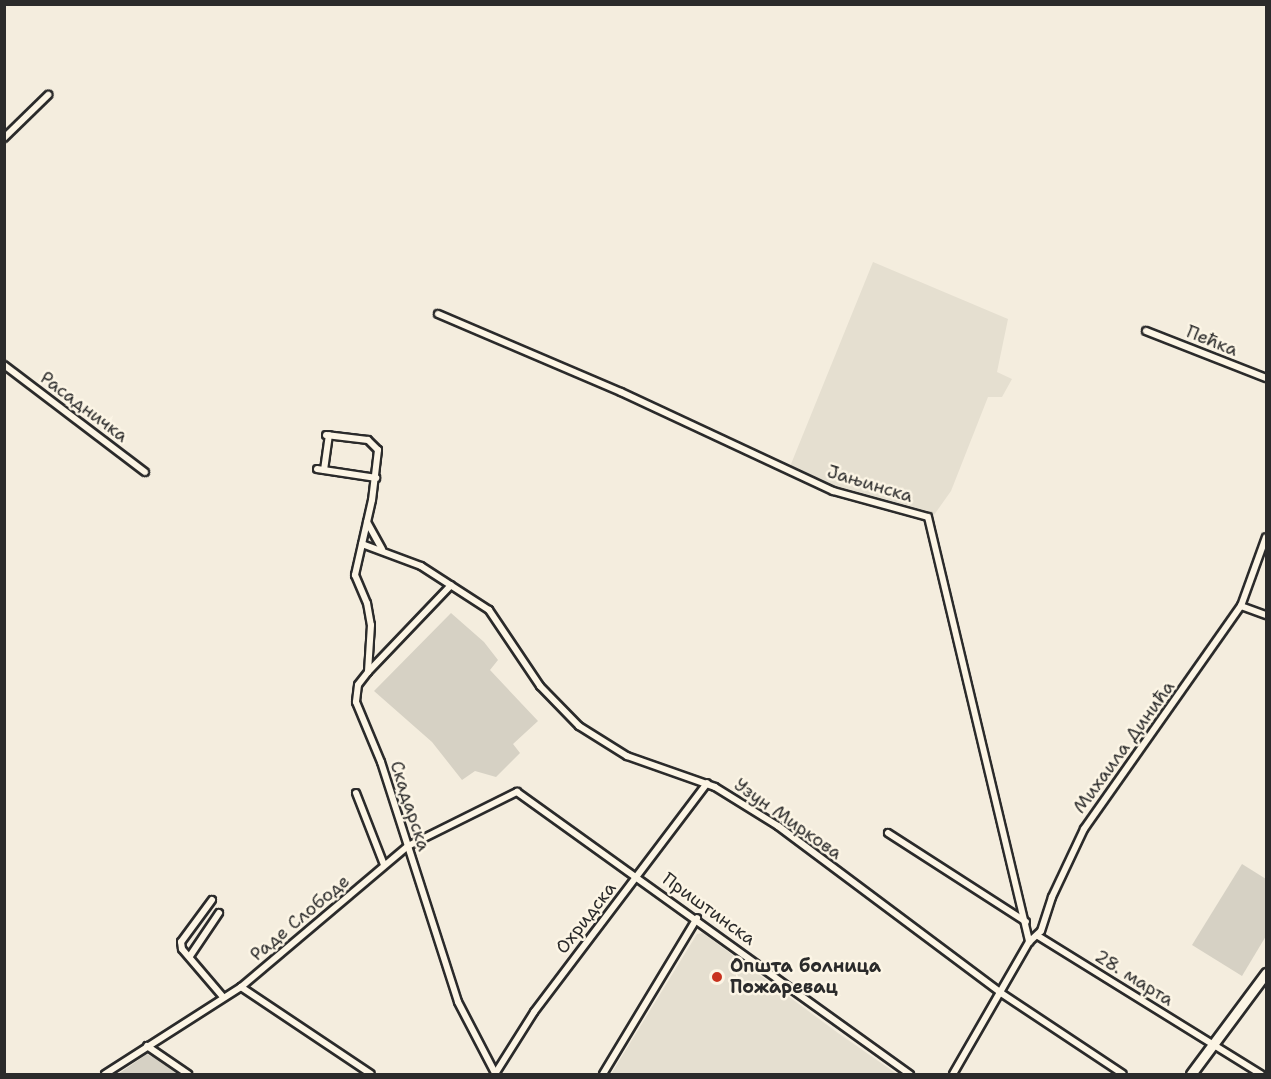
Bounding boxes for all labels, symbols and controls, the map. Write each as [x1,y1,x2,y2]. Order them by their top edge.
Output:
street label: Пећка [1183,321,1241,361]
street label: Расадничка [36,367,132,447]
street label: Јањинска [824,461,916,507]
street label: Михаила Динића [1069,677,1179,817]
street label: Скадарска [385,758,435,854]
street label: Узун Миркова [730,774,846,864]
street label: Приштинска [658,868,760,950]
street label: Раде Слободе [246,870,354,966]
street label: Охридска [551,878,621,958]
street label: 28. марта [1091,945,1177,1011]
place label: Општа болница Пожаревац [730,956,881,998]
marker: Општа болница Пожаревац [708,968,726,986]

